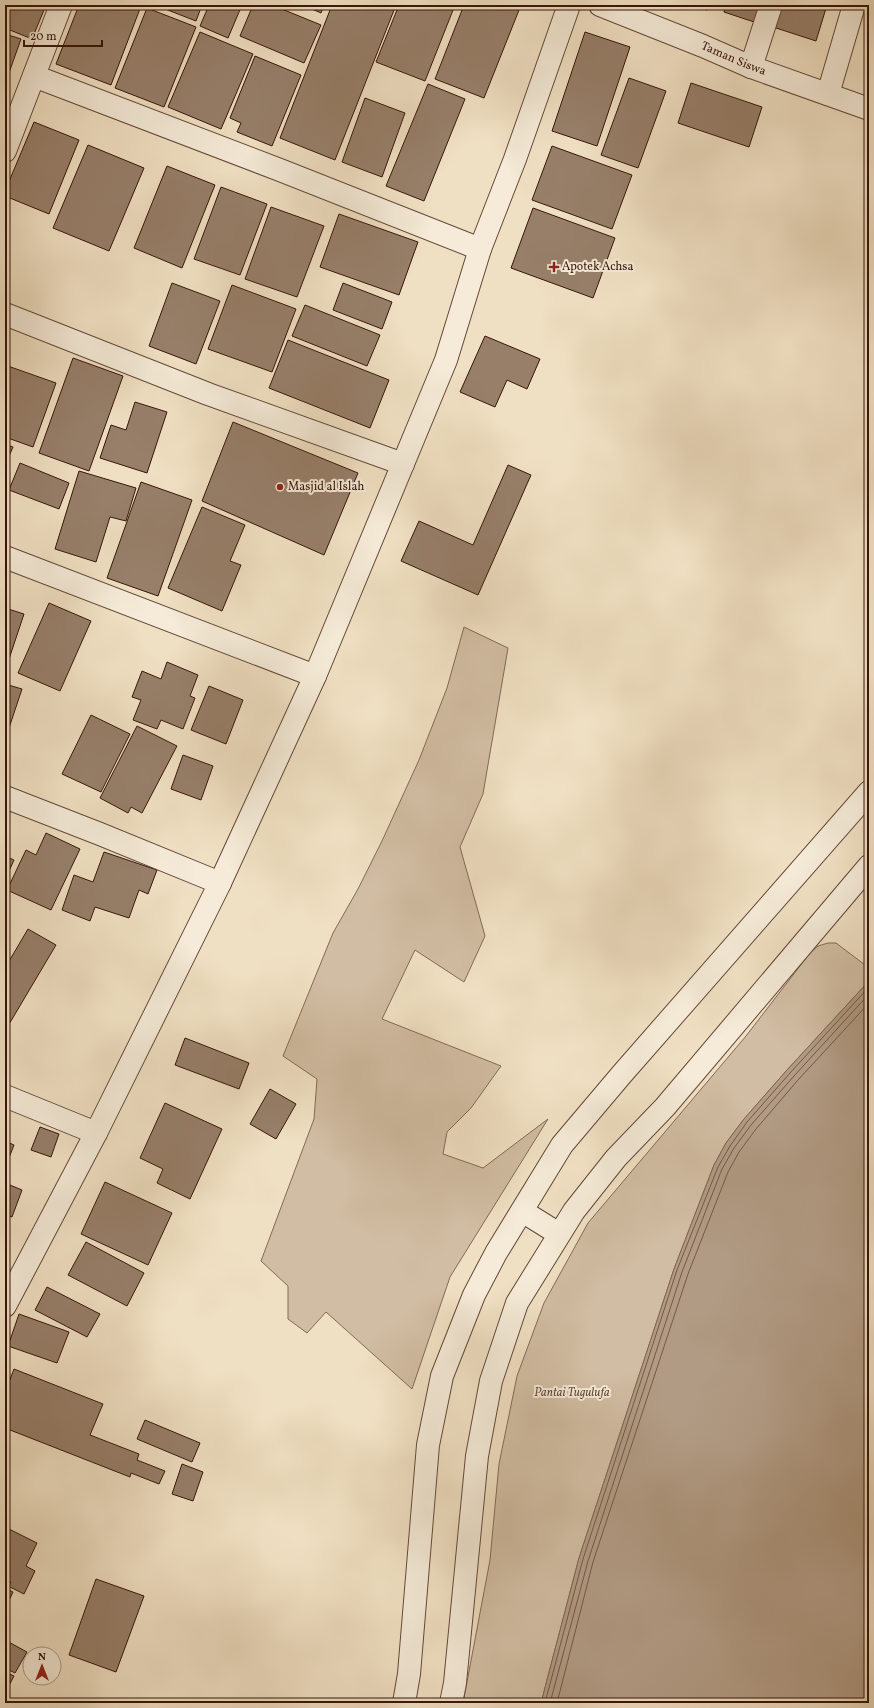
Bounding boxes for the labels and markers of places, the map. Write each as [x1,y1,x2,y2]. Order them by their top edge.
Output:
place label: Apotek Achsa [562,259,634,275]
marker: Apotek Achsa [549,262,559,272]
place label: Masjid al Islah [288,479,365,495]
marker: Masjid al Islah [275,482,285,492]

